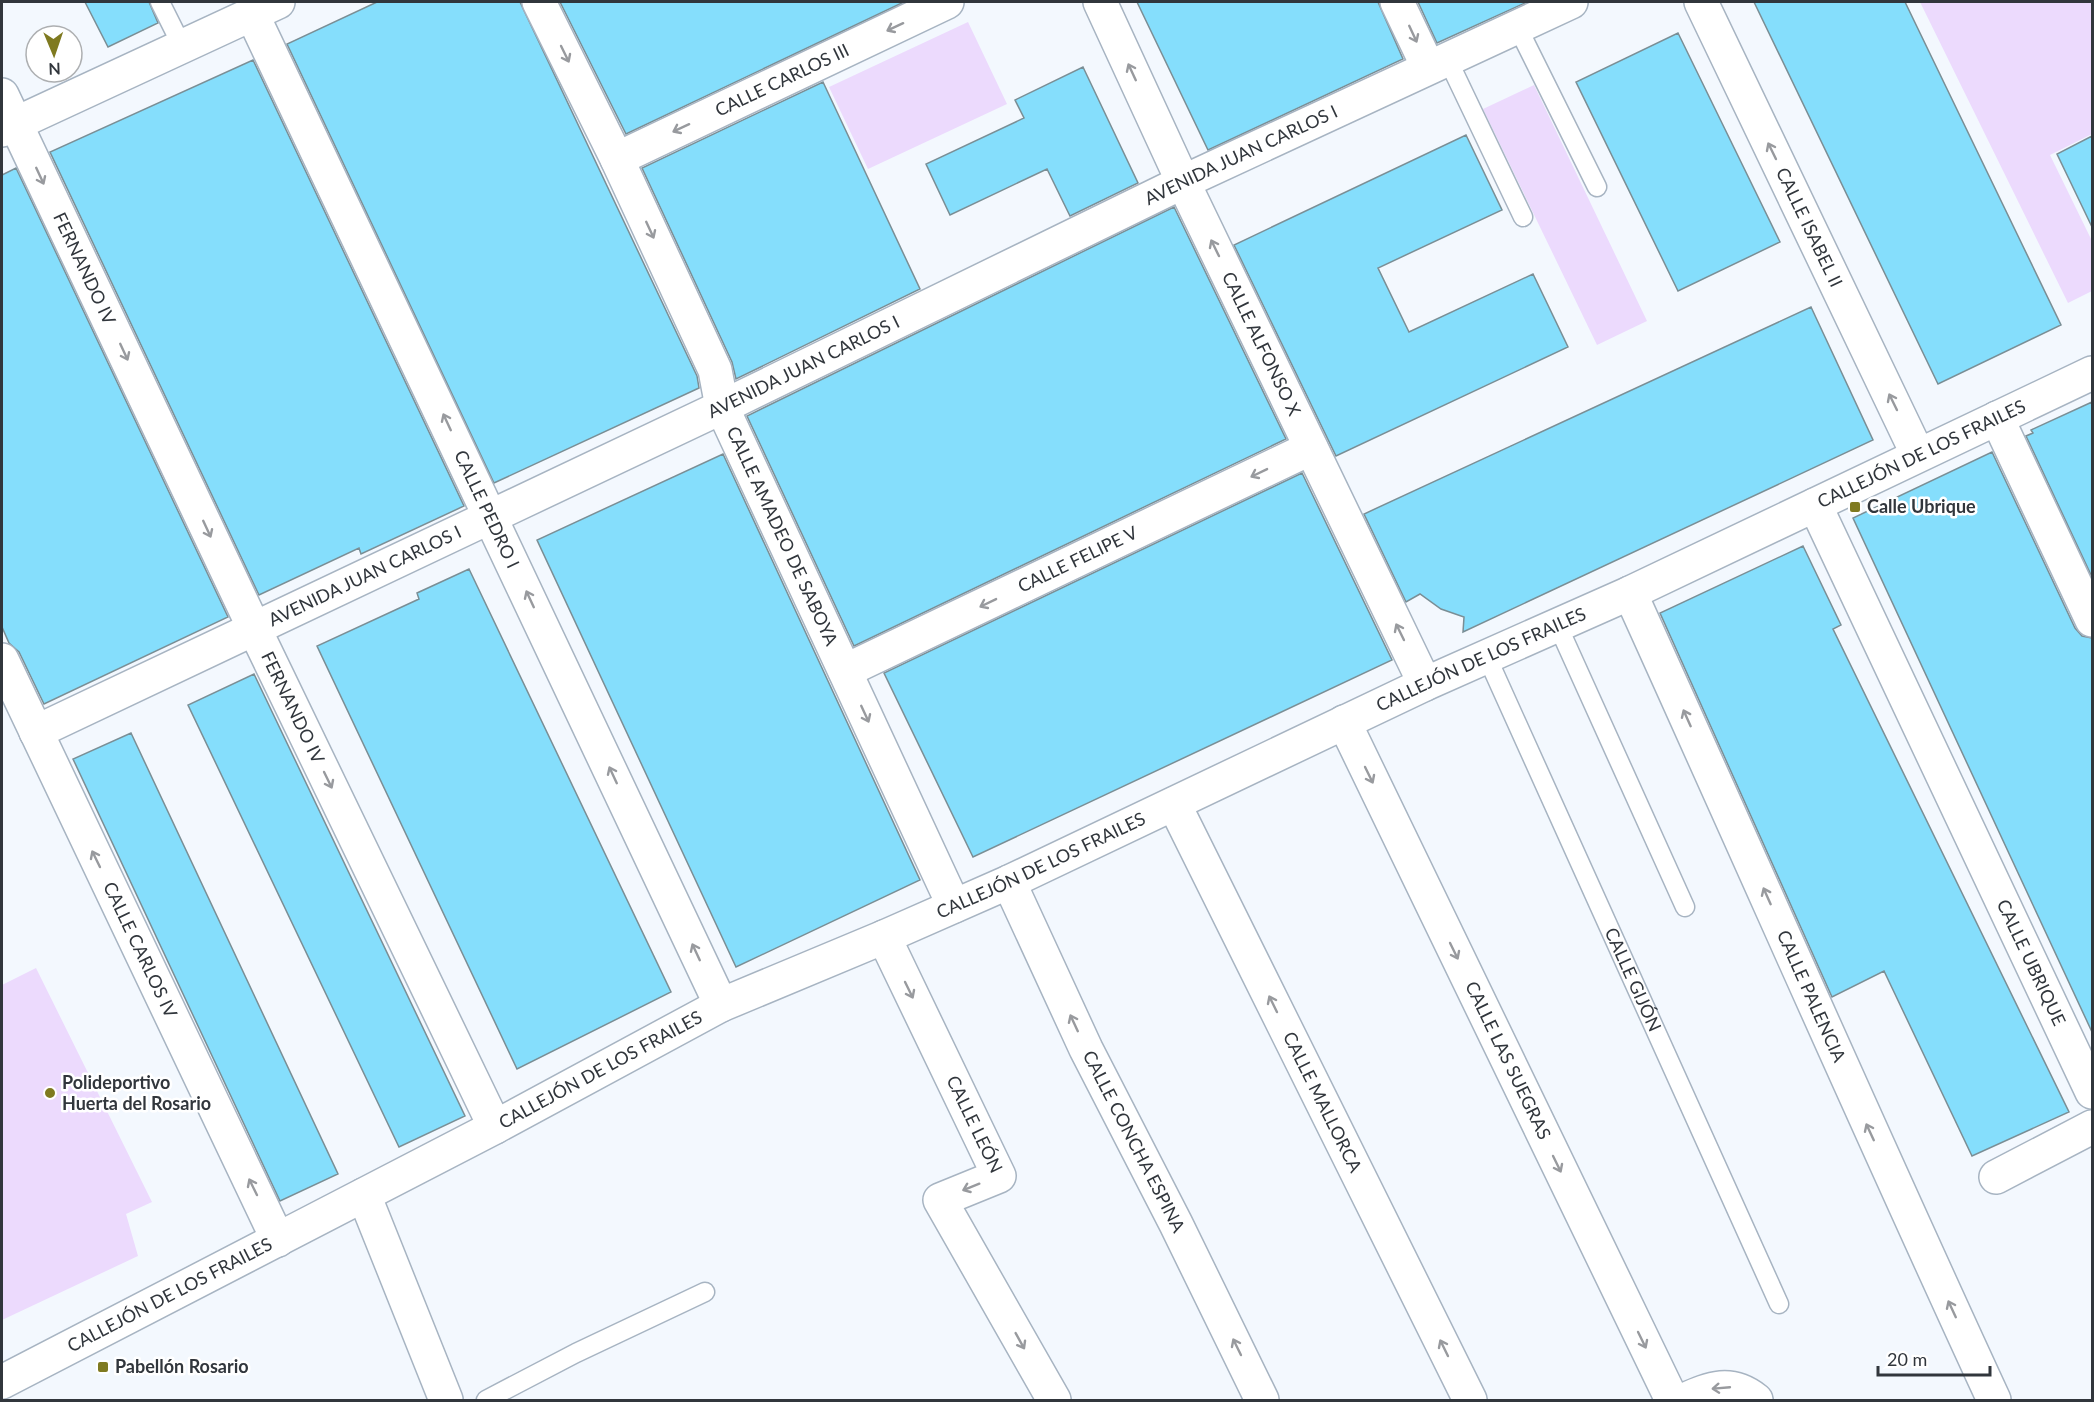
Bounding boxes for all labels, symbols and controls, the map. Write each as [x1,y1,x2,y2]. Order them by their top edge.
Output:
one-way arrow [886,21,904,33]
north arrow [24,24,84,84]
one-way arrow [1407,25,1419,43]
street label: CALLE CARLOS III [711,38,852,121]
one-way arrow [559,45,571,62]
text: N [48,60,61,79]
one-way arrow [1125,63,1137,81]
street label: AVENIDA JUAN CARLOS I [1140,100,1341,209]
one-way arrow [672,123,690,135]
one-way arrow [1766,142,1778,160]
street label: CALLE ISABEL II [1772,164,1848,290]
one-way arrow [35,167,47,185]
street label: FERNANDO IV [49,209,121,329]
one-way arrow [644,220,656,238]
one-way arrow [1208,240,1220,258]
street label: CALLE ALFONSO X [1218,268,1306,419]
street label: AVENIDA JUAN CARLOS I [704,310,903,422]
one-way arrow [118,343,130,361]
street label: CALLEJÓN DE LOS FRAILES [1814,394,2029,512]
one-way arrow [1886,394,1898,412]
one-way arrow [440,414,452,432]
street label: CALLE AMADEO DE SABOYA [723,423,844,649]
street label: CALLE PEDRO I [450,446,525,571]
one-way arrow [1250,468,1268,480]
place label: Calle Ubrique [1867,495,1976,517]
marker: Calle Ubrique [1848,500,1862,514]
one-way arrow [202,519,214,537]
street label: AVENIDA JUAN CARLOS I [265,520,464,630]
street label: CALLE FELIPE V [1014,520,1141,597]
one-way arrow [524,590,536,608]
one-way arrow [979,597,997,609]
street label: CALLEJÓN DE LOS FRAILES [1372,602,1589,716]
one-way arrow [1393,623,1405,641]
street label: FERNANDO IV [257,648,330,767]
one-way arrow [860,704,871,722]
one-way arrow [1680,709,1691,727]
one-way arrow [1364,766,1376,784]
one-way arrow [607,767,619,785]
one-way arrow [322,771,334,789]
street label: CALLEJÓN DE LOS FRAILES [933,807,1149,923]
one-way arrow [90,851,102,869]
street label: CALLE CARLOS IV [99,878,183,1022]
one-way arrow [1761,887,1772,905]
street label: CALLE UBRIQUE [1993,896,2071,1029]
street label: CALLE GIJÓN [1601,924,1667,1035]
street label: CALLE PALENCIA [1773,926,1851,1066]
one-way arrow [1449,941,1461,959]
one-way arrow [690,943,702,961]
street label: CALLE LAS SUEGRAS [1461,977,1556,1143]
one-way arrow [904,981,916,999]
one-way arrow [1267,995,1279,1013]
street label: CALLEJÓN DE LOS FRAILES [495,1005,706,1133]
one-way arrow [1068,1015,1080,1033]
street label: CALLE MALLORCA [1279,1028,1368,1177]
street label: CALLE CONCHA ESPINA [1079,1046,1191,1236]
place label: Polideportivo Huerta del Rosario [62,1071,211,1114]
street label: CALLE LEÓN [942,1072,1008,1176]
marker: Polideportivo Huerta del Rosario [43,1086,57,1100]
one-way arrow [1864,1124,1876,1142]
one-way arrow [1552,1155,1564,1173]
one-way arrow [247,1178,259,1196]
one-way arrow [962,1182,980,1193]
street label: CALLEJÓN DE LOS FRAILES [63,1232,276,1356]
one-way arrow [1945,1301,1957,1319]
one-way arrow [1637,1330,1649,1348]
one-way arrow [1014,1332,1026,1349]
one-way arrow [1231,1339,1242,1357]
one-way arrow [1437,1339,1449,1357]
scale bar [1878,1339,1990,1377]
text: 20 m [1887,1348,1927,1370]
place label: Pabellón Rosario [115,1355,249,1377]
marker: Pabellón Rosario [96,1360,110,1374]
one-way arrow [1711,1383,1731,1394]

